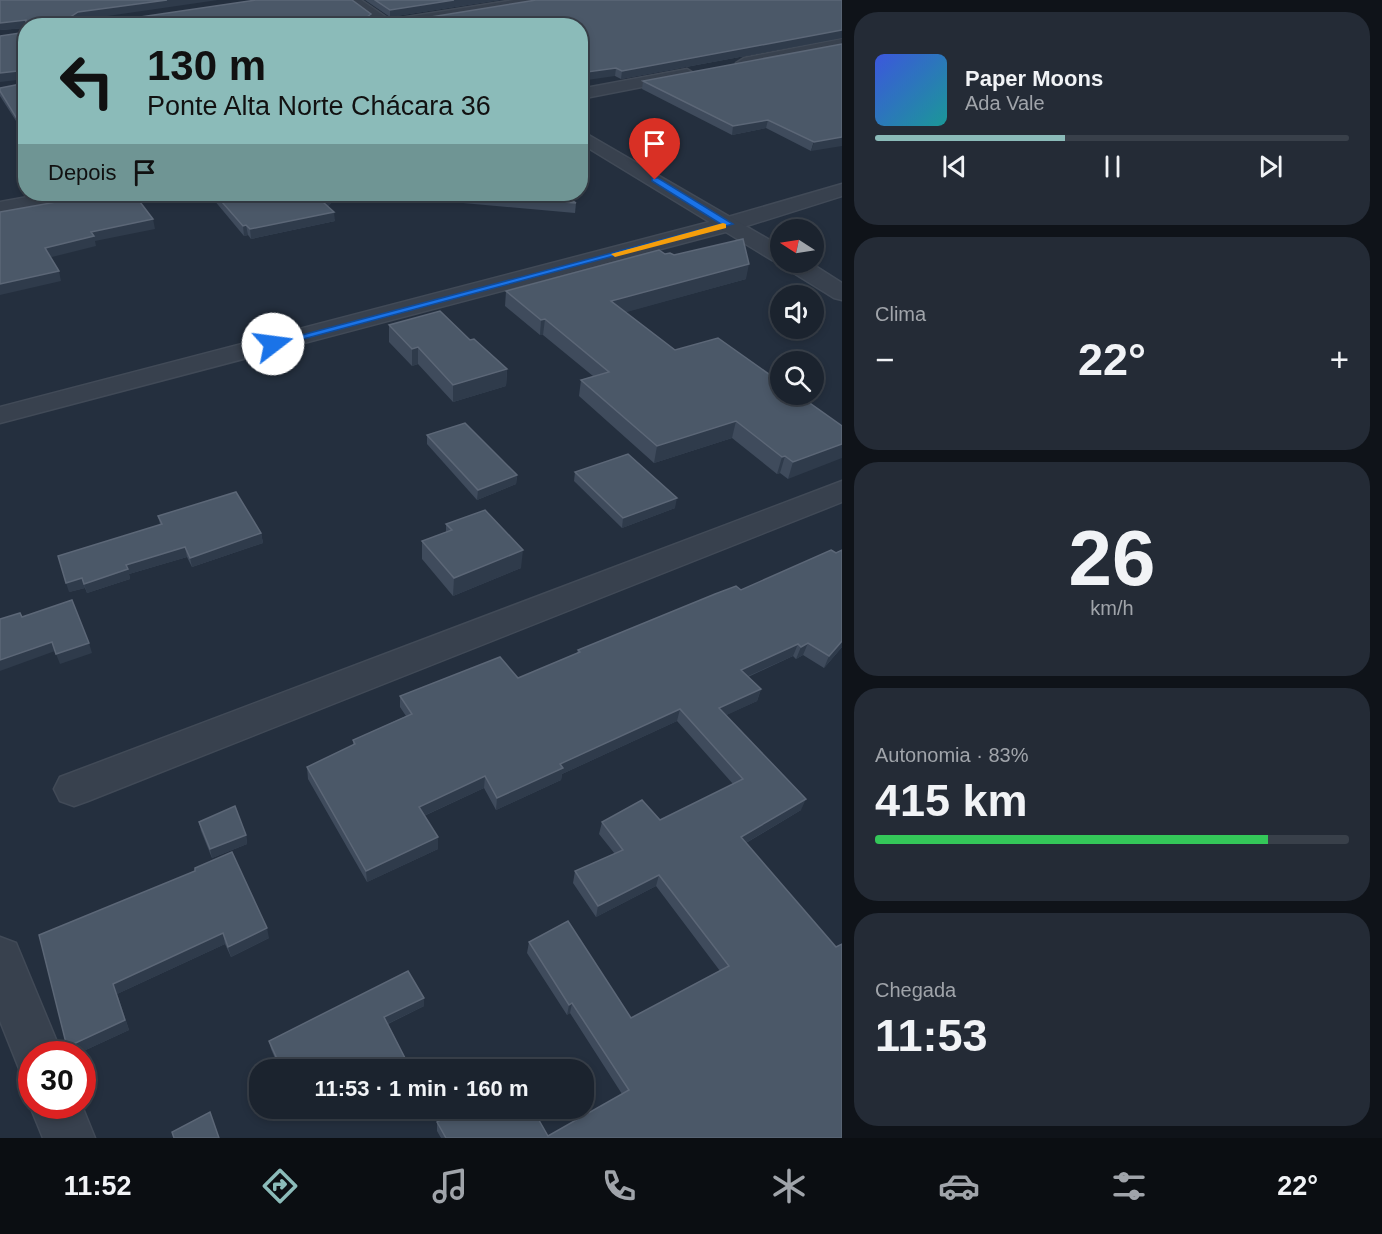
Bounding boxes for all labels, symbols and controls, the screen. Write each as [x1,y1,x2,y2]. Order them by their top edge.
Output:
icon: left [48,42,126,120]
text: 130 m [147,42,266,89]
text: Paper Moons [965,66,1103,91]
text: Ponte Alta Norte Chácara 36 [147,91,491,121]
text: Ada Vale [965,92,1045,114]
pin [629,118,680,180]
icon: arrive [638,127,671,160]
icon: previous [938,150,971,183]
icon: pause [1096,150,1129,183]
icon: next [1254,150,1287,183]
icon: arrive [128,156,161,189]
text: Depois [48,160,116,185]
north arrow [770,219,824,273]
map controls [770,219,824,405]
button: sound [770,285,824,339]
text: Clima [875,303,926,325]
position arrow [241,312,305,376]
text: 22° [1078,334,1146,385]
text: − [875,341,894,378]
text: + [1330,341,1349,378]
button: search [770,351,824,405]
text: 26 [1069,514,1155,602]
text: km/h [1090,597,1134,619]
text: Autonomia · 83% [875,744,1028,766]
text: 415 km [875,775,1028,826]
text: Chegada [875,979,956,1001]
text: 11:53 [875,1010,988,1061]
speed limit sign: 30 [18,1041,96,1119]
text: 11:53 · 1 min · 160 m [315,1076,529,1101]
icon: directions [259,1165,301,1207]
icon: music [429,1165,471,1207]
icon: phone [598,1165,640,1207]
icon: climate [768,1165,810,1207]
icon: car [938,1165,980,1207]
icon: filters [1108,1165,1150,1207]
text: 11:52 [64,1171,131,1201]
text: 22° [1277,1171,1318,1201]

